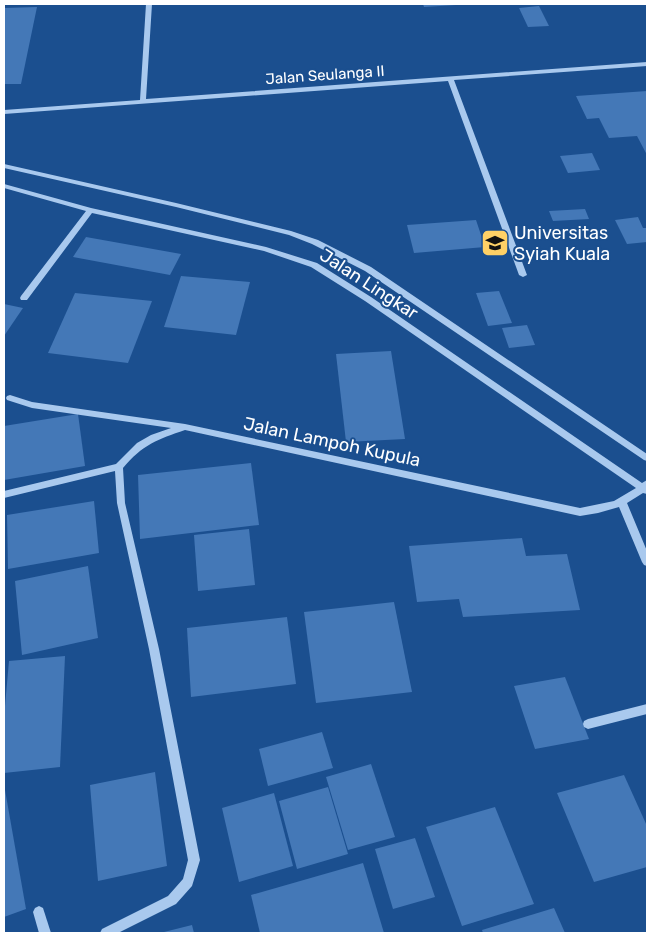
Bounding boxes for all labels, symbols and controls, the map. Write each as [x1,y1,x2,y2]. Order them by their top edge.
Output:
street label: Jalan Seulanga II [265,62,385,88]
place label: Universitas Syiah Kuala [514,222,610,265]
school or university icon: Universitas Syiah Kuala [480,228,510,258]
street label: Jalan Lingkar [316,244,422,324]
street label: Jalan Lampoh Kupula [241,412,423,472]

